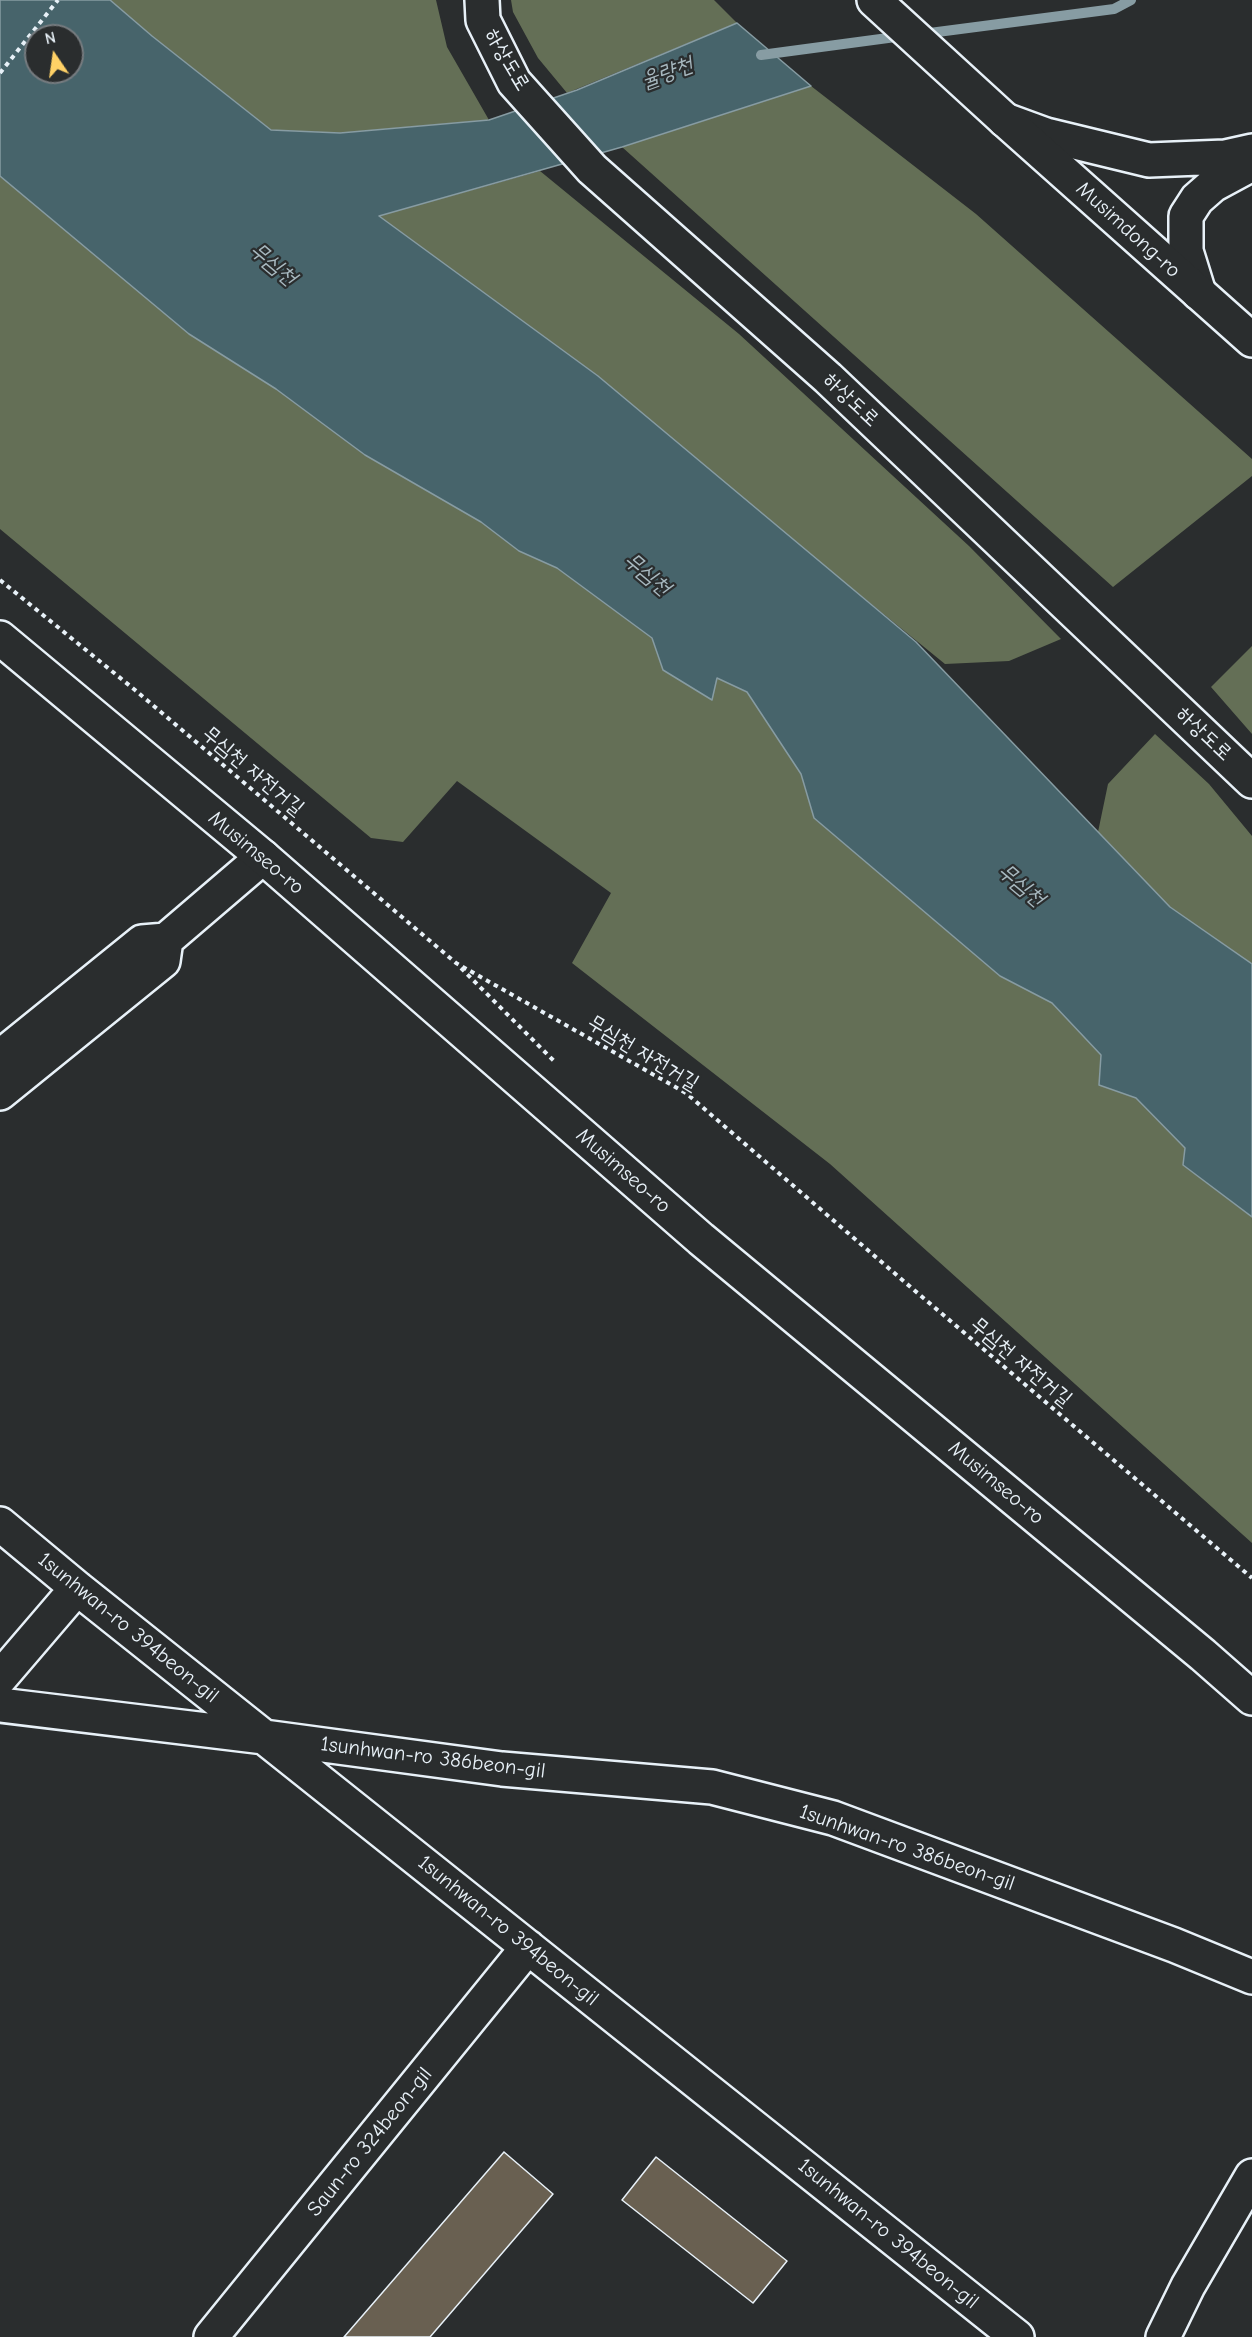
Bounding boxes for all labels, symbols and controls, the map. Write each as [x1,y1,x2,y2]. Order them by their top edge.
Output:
north arrow [24,24,84,84]
street label: 하상도로 [479,25,535,95]
text: N [43,28,58,48]
water label: 율량천 [638,52,696,94]
street label: Musimdong-ro [1071,177,1185,283]
water label: 무심천 [244,237,302,291]
street label: 하상도로 [818,368,884,432]
water label: 무심천 [618,547,676,601]
street label: 하상도로 [1171,702,1237,766]
street label: 무심천 자전거길 [197,721,309,821]
street label: Musimseo-ro [203,806,309,900]
water label: 무심천 [992,858,1050,912]
street label: 무심천 자전거길 [583,1010,703,1096]
street label: Musimseo-ro [571,1123,675,1219]
street label: 무심천 자전거길 [965,1312,1077,1412]
street label: Musimseo-ro [943,1436,1049,1530]
street label: 1sunhwan-ro 394beon-gil [33,1547,223,1709]
street label: 1sunhwan-ro 386beon-gil [319,1732,547,1784]
street label: 1sunhwan-ro 386beon-gil [796,1799,1018,1897]
street label: 1sunhwan-ro 394beon-gil [413,1850,603,2012]
street label: Saun-ro 324beon-gil [302,2062,438,2222]
street label: 1sunhwan-ro 394beon-gil [793,2153,983,2315]

